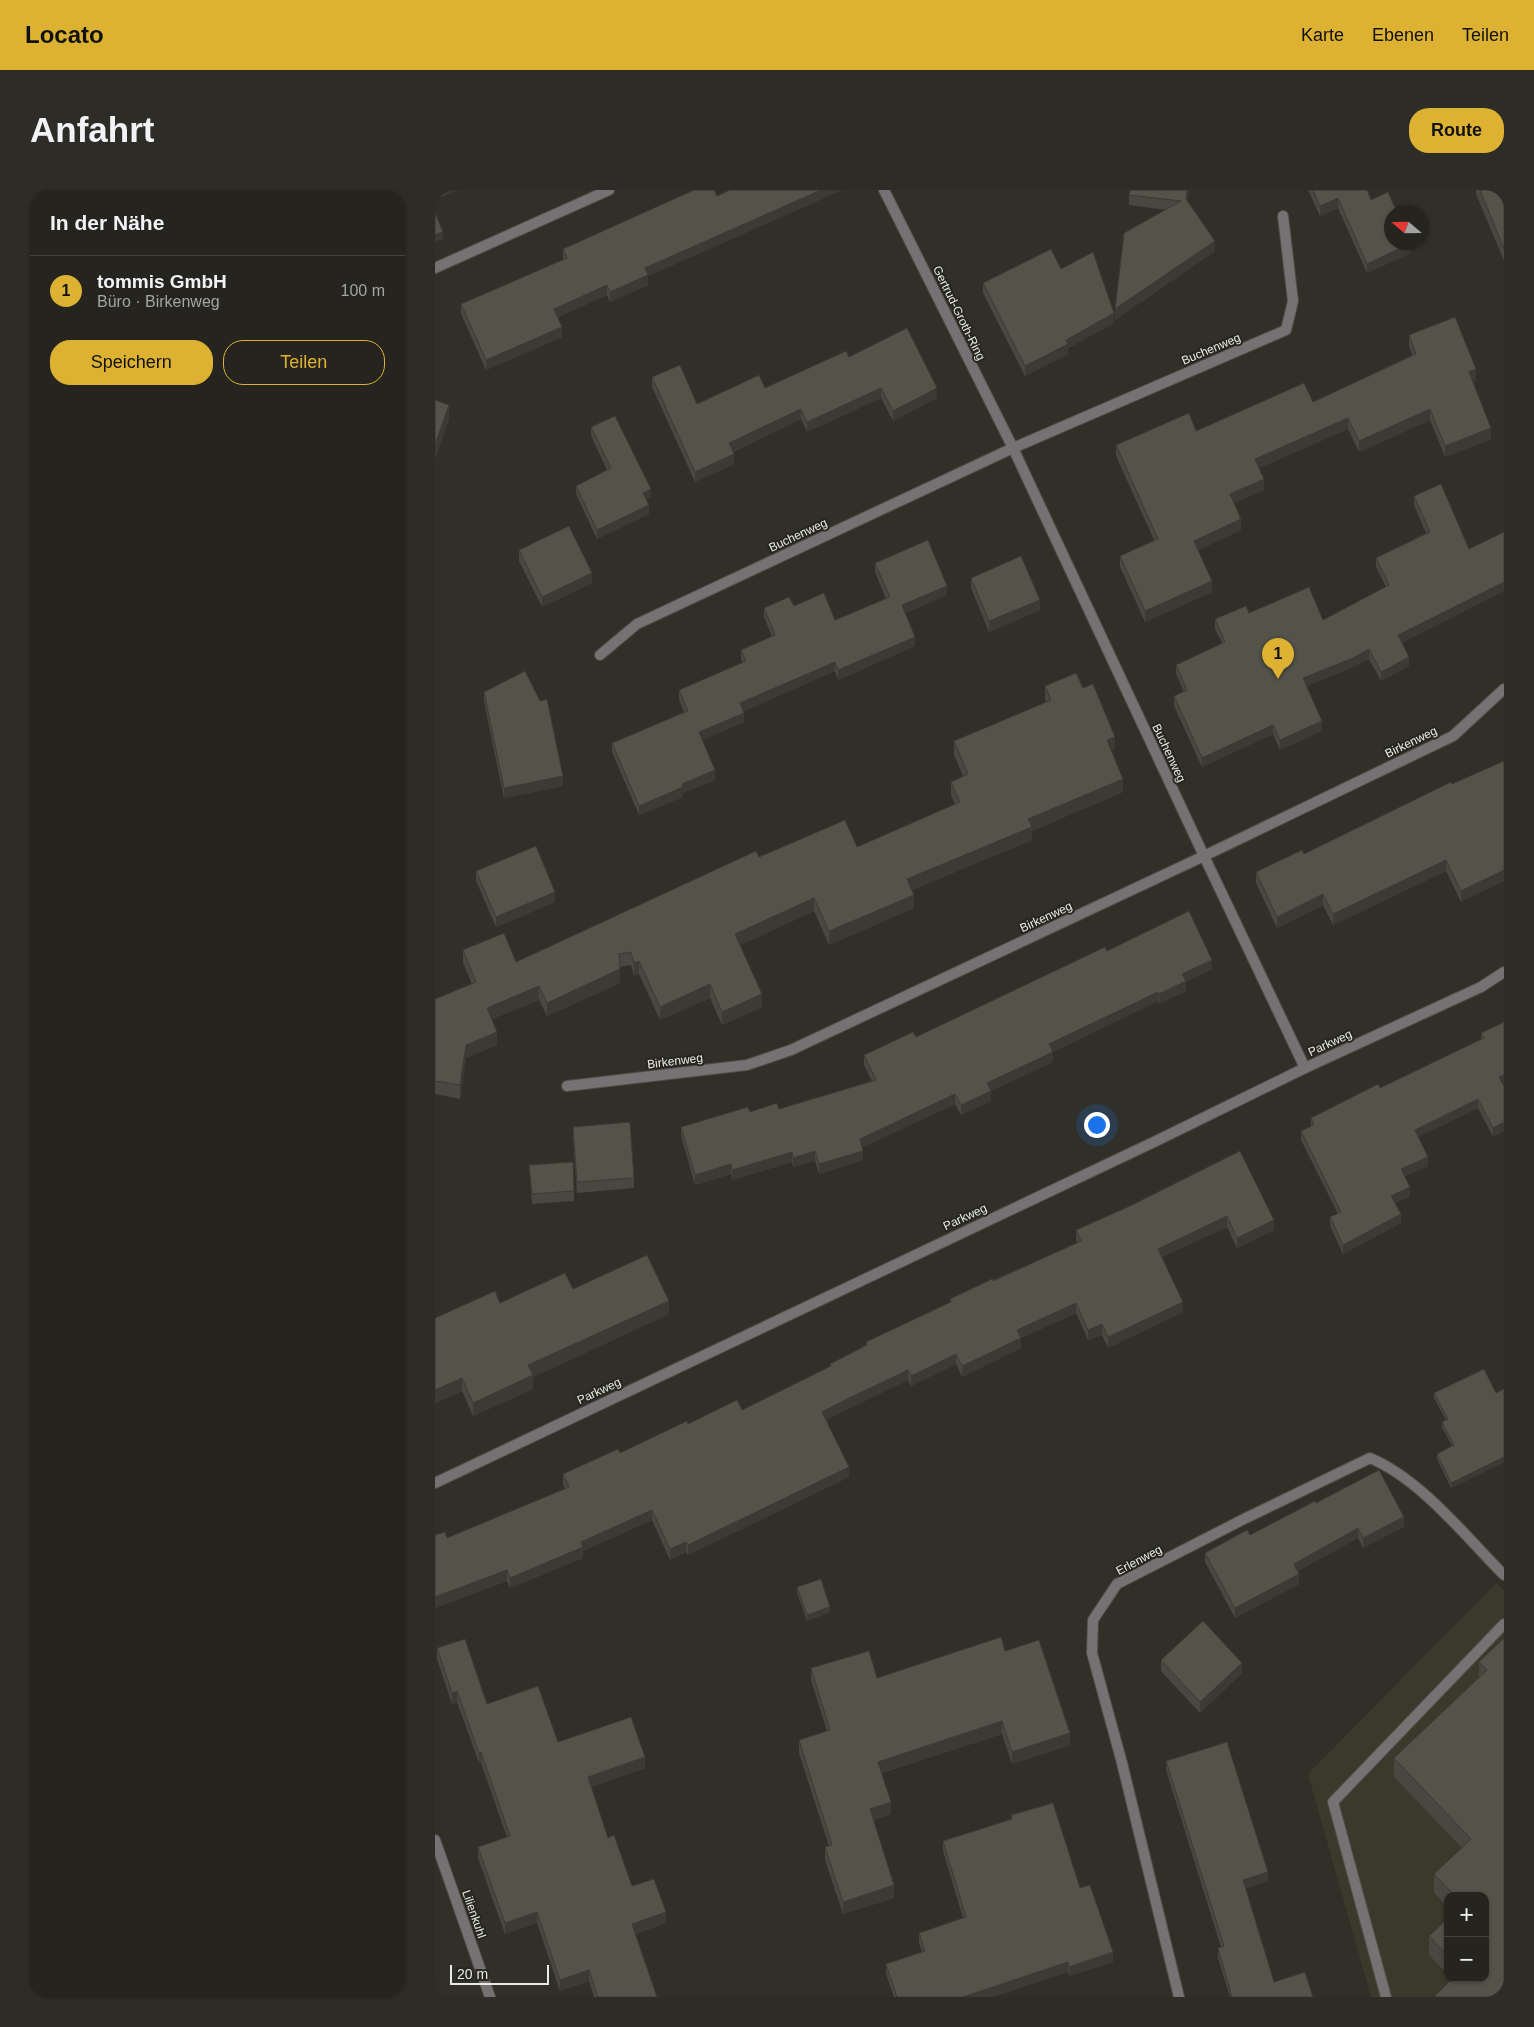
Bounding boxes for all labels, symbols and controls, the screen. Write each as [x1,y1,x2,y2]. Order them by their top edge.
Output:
text: Locato [25,21,104,48]
text: Karte [1301,25,1344,45]
text: Ebenen [1372,25,1434,45]
text: Teilen [1462,25,1509,45]
button: Route [1409,108,1504,153]
text: Anfahrt [30,110,154,149]
north arrow [1384,205,1429,250]
text: In der Nähe [50,211,164,234]
street label: Gertrud-Groth-Ring [930,263,988,363]
text: tommis GmbH [97,271,227,292]
text: 1 [62,282,70,299]
text: 100 m [341,282,385,299]
text: Büro · Birkenweg [97,293,220,310]
street label: Buchenweg [1179,330,1243,368]
button: Speichern [50,340,213,385]
button: Teilen [223,340,385,385]
street label: Buchenweg [767,515,829,555]
pin: 1 [1262,638,1294,679]
street label: Buchenweg [1149,722,1189,784]
street label: Birkenweg [1383,723,1439,761]
street label: Birkenweg [1018,899,1074,935]
street label: Parkweg [1306,1027,1354,1059]
street label: Birkenweg [646,1051,704,1071]
your location [1084,1112,1110,1138]
street label: Parkweg [941,1201,989,1233]
street label: Parkweg [575,1375,623,1407]
street label: Erlenweg [1114,1542,1164,1578]
street label: Lilienkuhl [459,1888,489,1940]
map controls [1444,1892,1489,1982]
button: + [1444,1892,1489,1937]
button: − [1444,1937,1489,1982]
scale bar [450,1962,549,1985]
text: 20 m [457,1966,488,1982]

